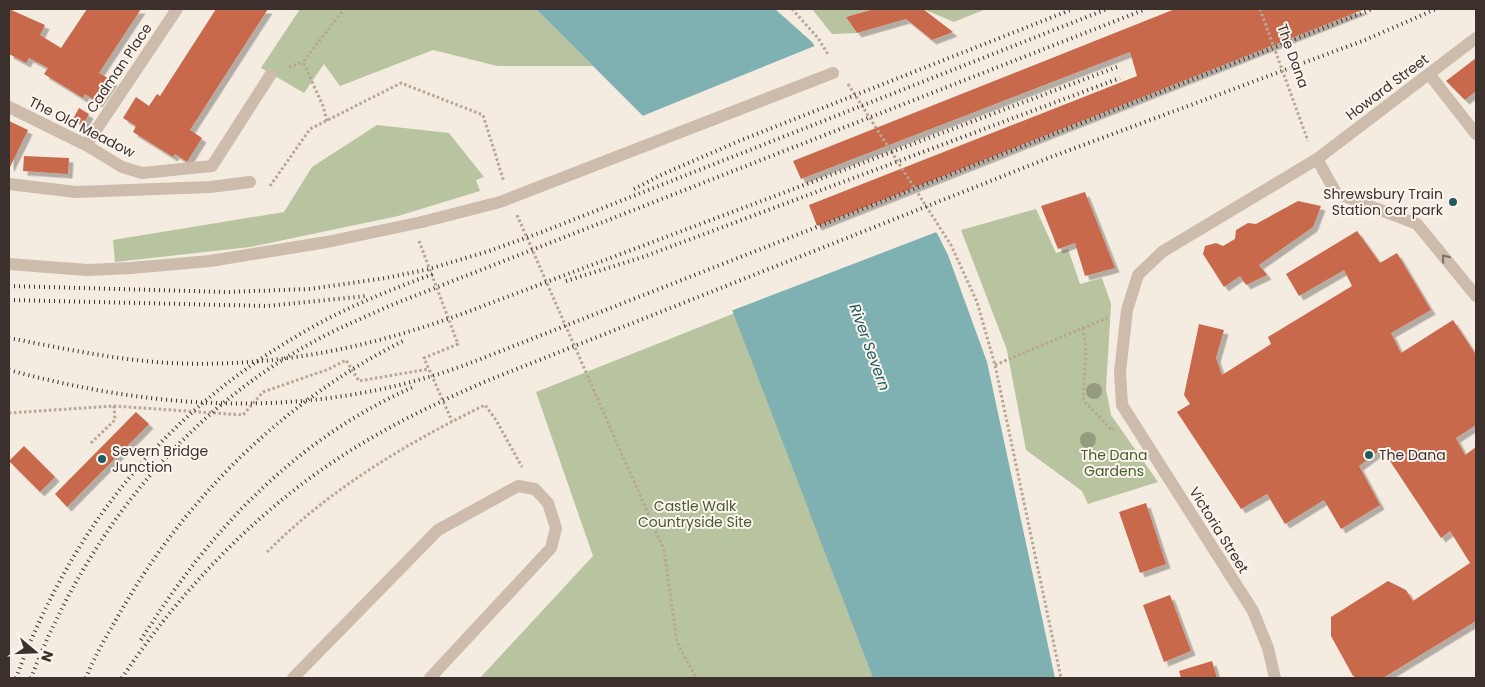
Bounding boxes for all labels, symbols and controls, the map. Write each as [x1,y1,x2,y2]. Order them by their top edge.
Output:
street label: Cadman Place [81,19,157,117]
street label: The Dana [1272,21,1314,91]
street label: Howard Street [1341,49,1433,125]
street label: The Old Meadow [25,92,139,163]
place label: Shrewsbury Train Station car park [1323,184,1444,220]
marker: Shrewsbury Train Station car park [1447,196,1459,208]
one-way arrow [1442,255,1451,264]
water label: River Severn [844,300,896,394]
place label: Severn Bridge Junction [112,441,209,477]
park label: The Dana Gardens [1081,445,1147,481]
place label: The Dana [1379,445,1446,465]
marker: The Dana [1363,449,1375,461]
marker: Severn Bridge Junction [96,453,108,465]
street label: Victoria Street [1184,483,1254,577]
park label: Castle Walk Countryside Site [638,496,752,532]
north arrow [10,627,60,677]
text: N [36,648,58,664]

